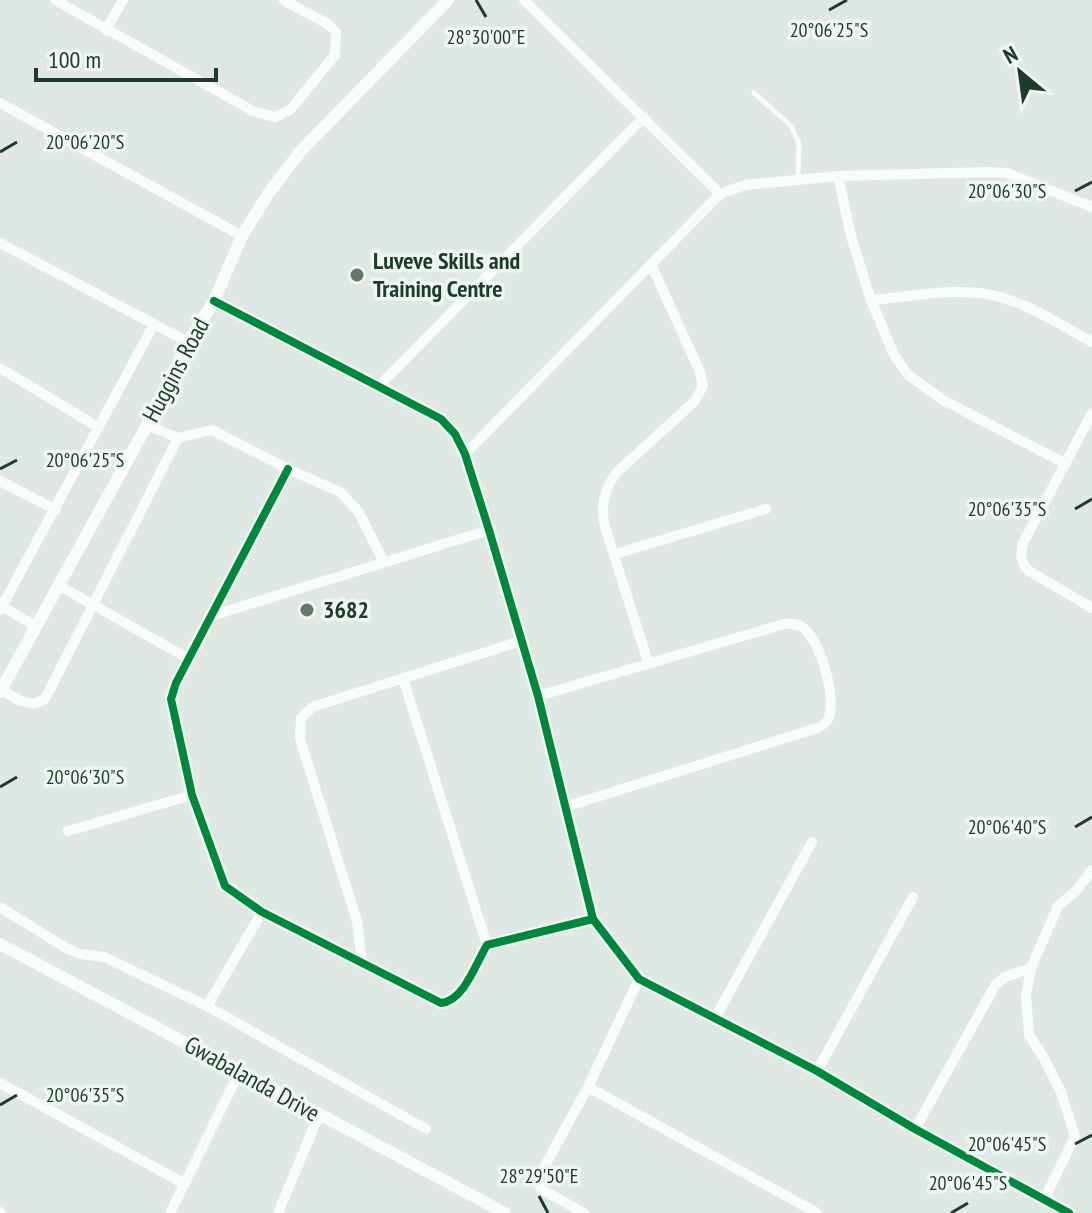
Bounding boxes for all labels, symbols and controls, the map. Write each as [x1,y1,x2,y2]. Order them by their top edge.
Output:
text: 20°06'25"S [790,17,868,43]
text: 28°30'00"E [447,24,525,50]
scale bar [36,32,216,82]
north arrow [980,32,1060,112]
text: N [998,39,1022,70]
text: 100 m [48,44,101,75]
text: 20°06'20"S [46,129,124,155]
text: 20°06'30"S [968,178,1046,204]
place label: Luveve Skills and Training Centre [373,245,520,304]
marker: Luveve Skills and Training Centre [348,266,366,284]
street label: Huggins Road [135,312,216,427]
text: 20°06'25"S [46,447,124,473]
text: 20°06'35"S [968,496,1046,522]
place label: 3682 [323,594,369,625]
marker: 3682 [298,601,316,619]
text: 20°06'30"S [46,764,124,790]
text: 20°06'40"S [968,814,1046,840]
street label: Gwabalanda Drive [179,1029,325,1128]
text: 20°06'35"S [46,1082,124,1108]
text: 20°06'45"S [968,1131,1046,1157]
text: 28°29'50"E [500,1163,578,1189]
text: 20°06'45"S [929,1170,1007,1196]

